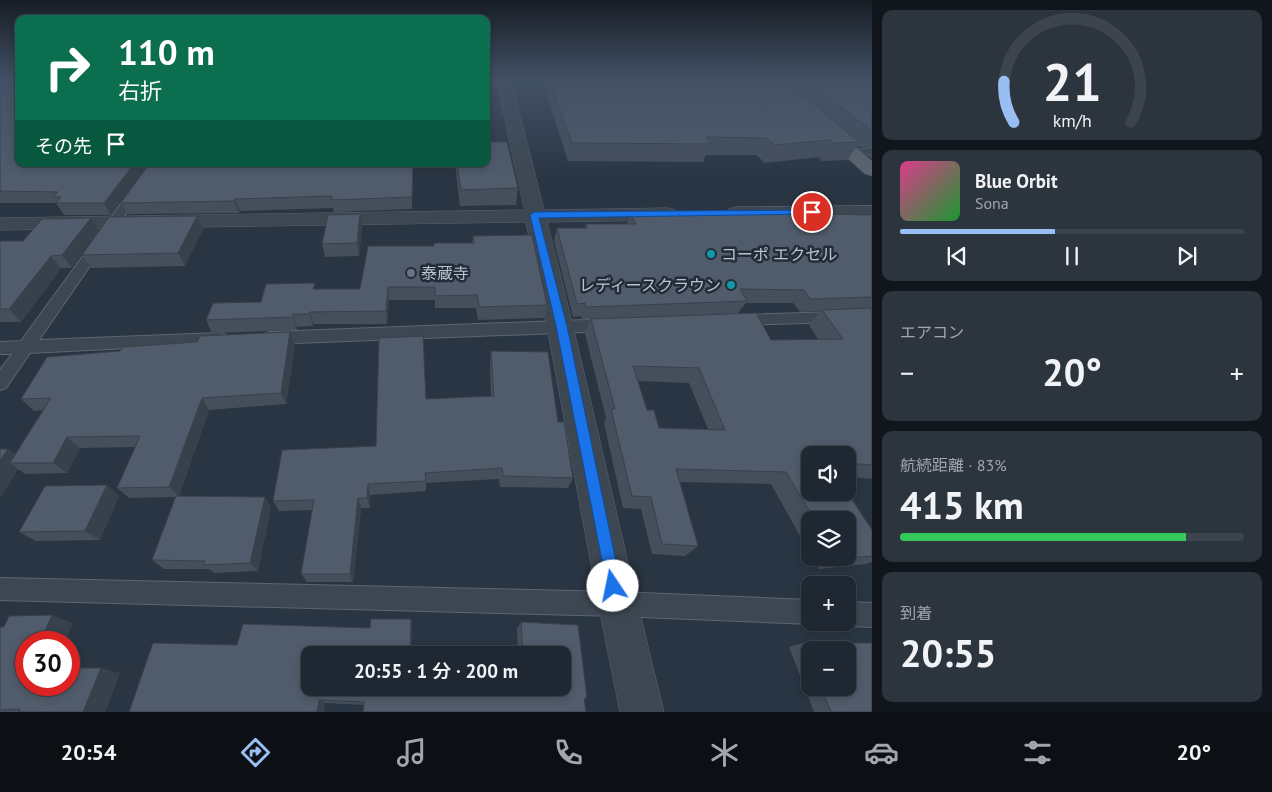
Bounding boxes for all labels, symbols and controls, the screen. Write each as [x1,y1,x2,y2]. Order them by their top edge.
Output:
text: 110 m [118,29,215,75]
icon: right [35,35,100,100]
text: 21 [1043,48,1101,115]
text: 右折 [118,77,162,105]
text: km/h [1052,109,1092,132]
icon: arrive [102,130,130,158]
text: その先 [35,134,92,158]
text: Blue Orbit [975,169,1058,193]
pin [791,191,833,233]
text: Sona [975,193,1009,213]
icon: arrive [798,198,826,226]
icon: previous [943,242,971,270]
icon: pause [1058,242,1086,270]
icon: next [1173,242,1201,270]
place label: コーポ エクセル [721,244,837,264]
marker: コーポ エクセル [705,248,717,260]
place label: 泰蔵寺 [421,263,469,283]
marker: 泰蔵寺 [405,267,417,279]
place label: レディースクラウン [579,275,721,295]
marker: レディースクラウン [725,279,737,291]
text: エアコン [900,322,964,342]
text: 20° [1042,347,1102,396]
text: − [900,354,914,391]
text: + [1230,354,1244,391]
map controls [801,446,856,696]
button: sound [801,446,856,501]
text: 航続距離 · 83% [900,455,1007,475]
text: 415 km [900,480,1024,529]
button: layers [801,511,856,566]
position arrow [586,559,638,611]
button: + [801,576,856,631]
text: 到着 [900,603,932,623]
text: 20:55 [900,628,996,677]
speed limit sign: 30 [15,631,80,696]
button: − [801,641,856,696]
text: 20:55 · 1 分 · 200 m [354,659,518,683]
icon: directions [238,735,273,770]
icon: music [394,735,429,770]
icon: phone [551,735,586,770]
icon: climate [707,735,742,770]
icon: car [864,735,899,770]
icon: filters [1020,735,1055,770]
text: 20:54 [61,738,117,766]
text: 20° [1177,738,1211,766]

